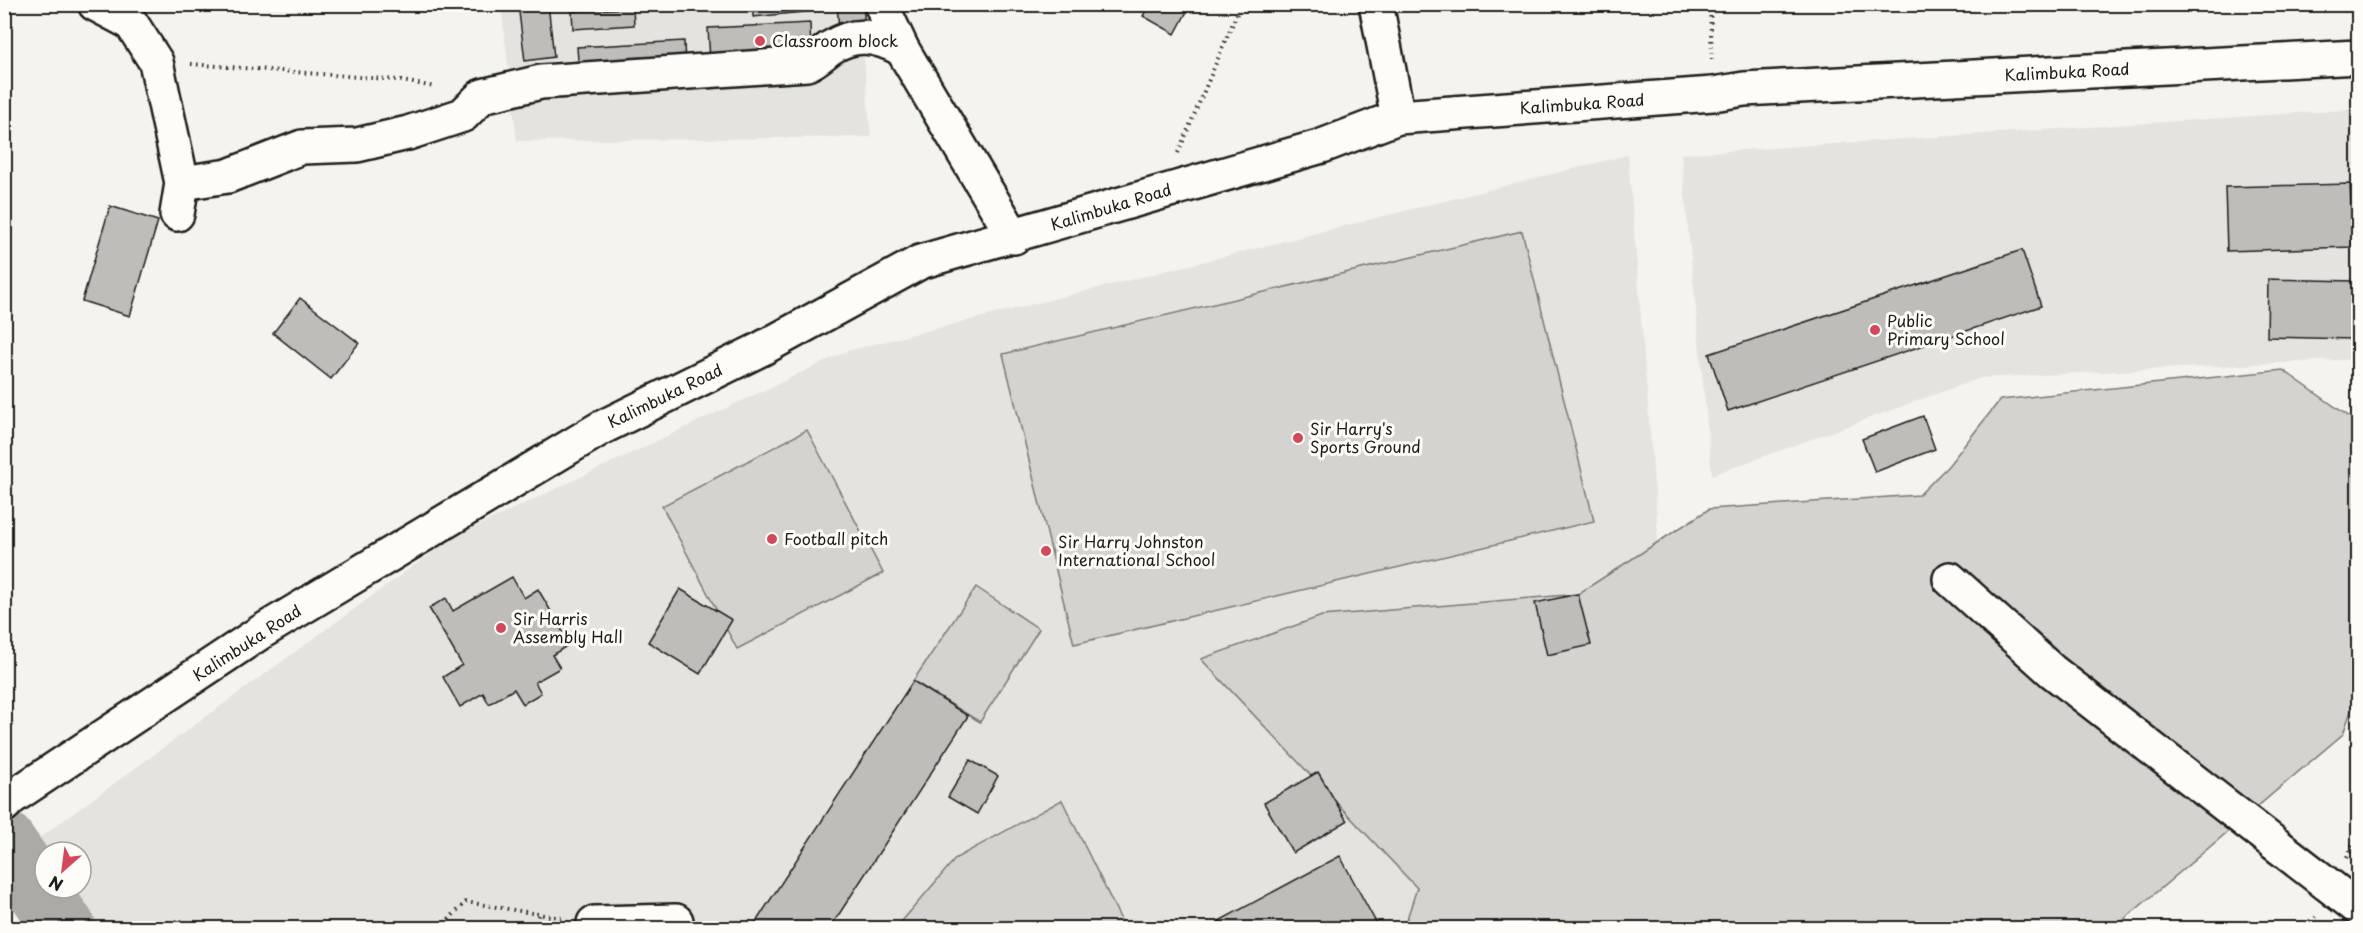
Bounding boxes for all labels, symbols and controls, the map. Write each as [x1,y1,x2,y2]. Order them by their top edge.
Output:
place label: Classroom block [772,28,898,52]
marker: Classroom block [753,34,767,48]
street label: Kalimbuka Road [2004,56,2130,86]
street label: Kalimbuka Road [1519,87,1645,119]
street label: Kalimbuka Road [1047,176,1174,236]
place label: Public Primary School [1887,308,2005,350]
marker: Public Primary School [1868,323,1882,337]
street label: Kalimbuka Road [603,357,726,433]
place label: Sir Harry's Sports Ground [1310,416,1421,458]
marker: Sir Harry's Sports Ground [1291,431,1305,445]
place label: Football pitch [784,526,888,550]
place label: Sir Harry Johnston International School [1058,529,1215,571]
marker: Football pitch [765,532,779,546]
marker: Sir Harry Johnston International School [1039,544,1053,558]
street label: Kalimbuka Road [187,598,306,686]
place label: Sir Harris Assembly Hall [513,606,623,648]
marker: Sir Harris Assembly Hall [494,621,508,635]
north arrow [33,840,93,900]
text: N [44,871,67,898]

